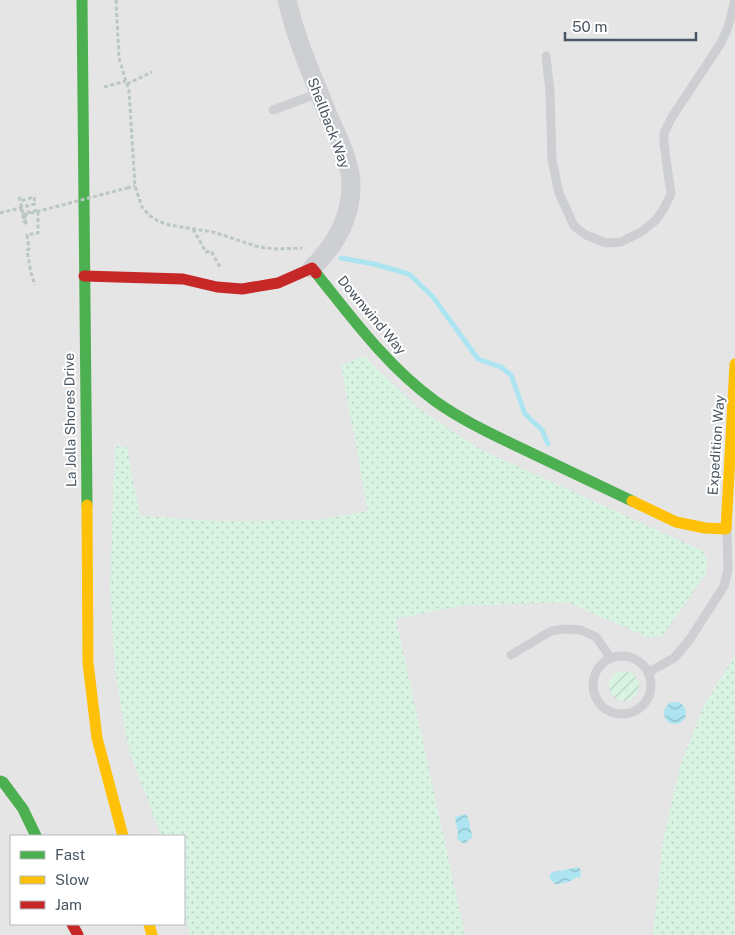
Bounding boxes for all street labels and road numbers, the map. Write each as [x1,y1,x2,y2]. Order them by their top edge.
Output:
street label: Shellback Way [304,75,354,171]
street label: Downwind Way [334,272,410,358]
street label: La Jolla Shores Drive [61,353,79,487]
street label: Expedition Way [705,394,728,496]

